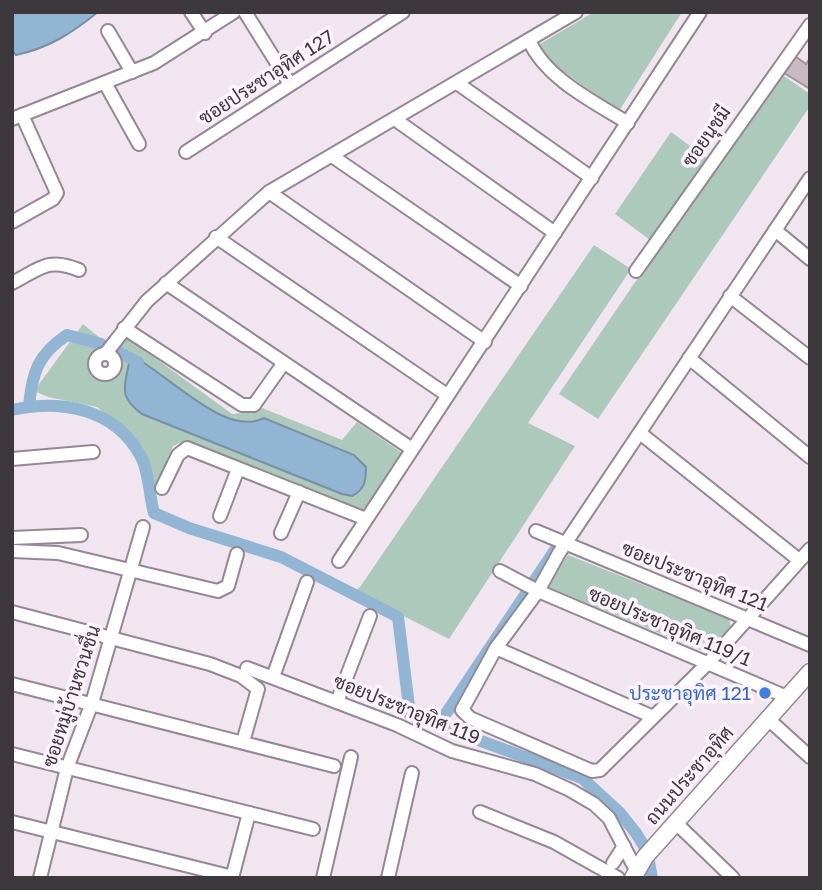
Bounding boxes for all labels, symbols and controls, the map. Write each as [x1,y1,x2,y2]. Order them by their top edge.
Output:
street label: ซอยประชาอุทิศ 127 [194,24,339,130]
street label: ซอยนุชมี [676,101,736,172]
street label: ซอยประชาอุทิศ 121 [618,536,772,617]
street label: ซอยประชาอุทิศ 119/1 [585,581,755,672]
street label: ซอยหมู่บ้านชวนชื่น [32,620,107,771]
street label: ซอยประชาอุทิศ 119 [330,669,484,750]
place label: ประชาอุทิศ 121 [629,681,751,706]
marker: ประชาอุทิศ 121 [757,685,773,701]
street label: ถนนประชาอุทิศ [640,721,739,830]

